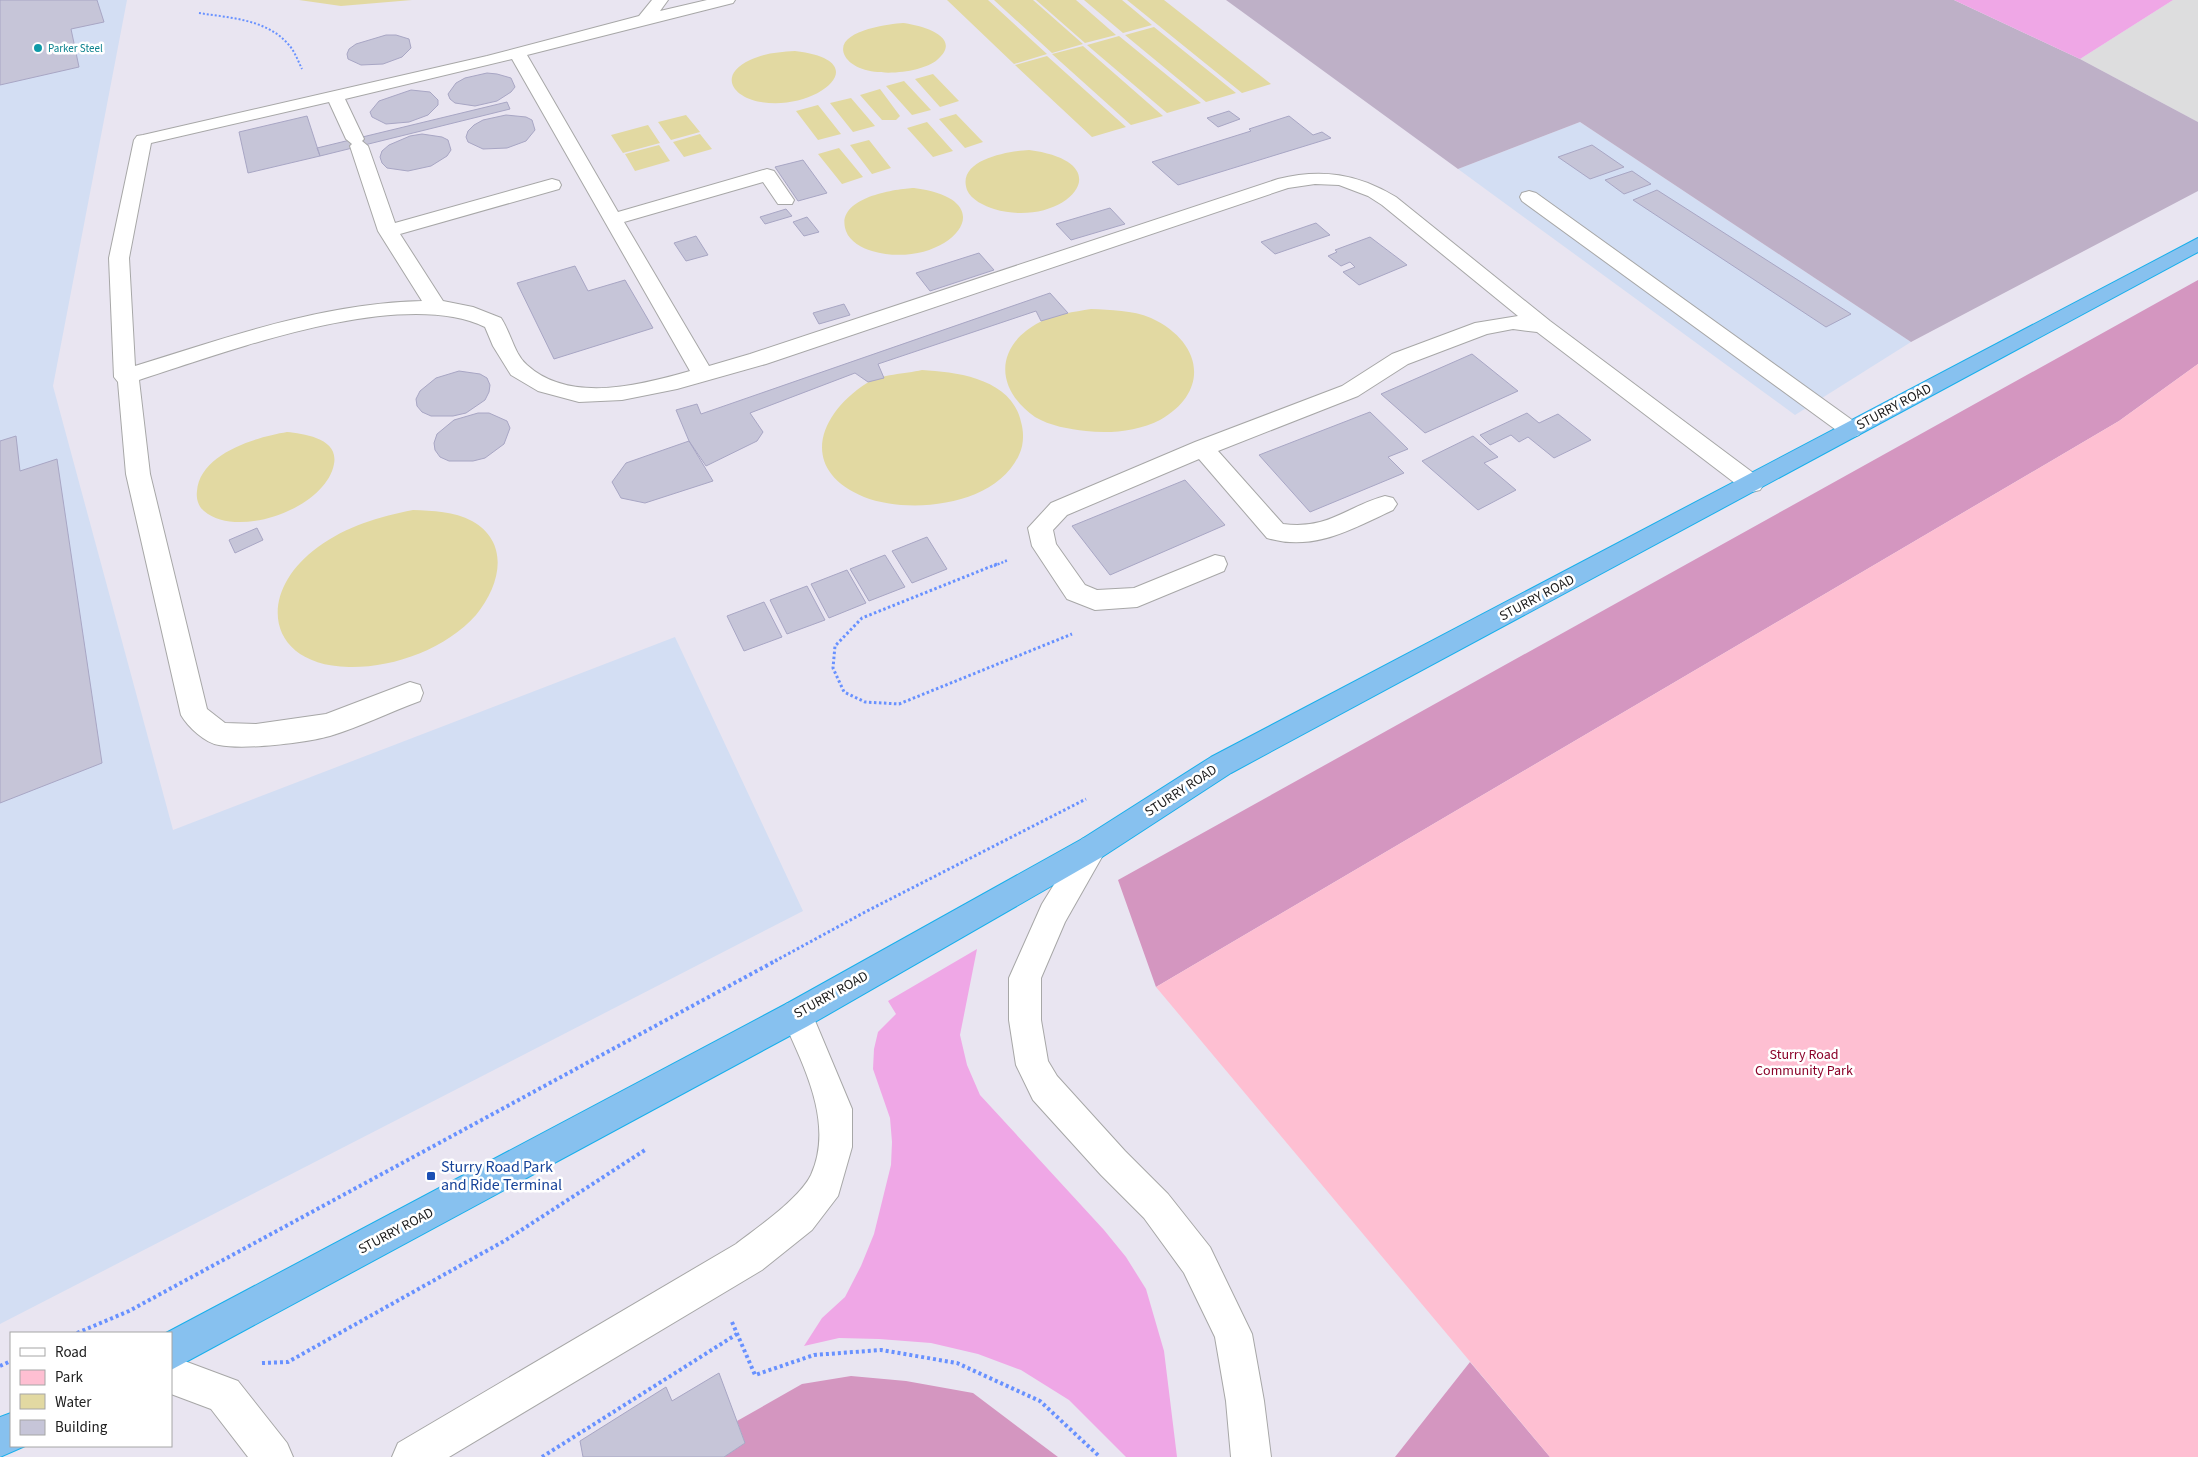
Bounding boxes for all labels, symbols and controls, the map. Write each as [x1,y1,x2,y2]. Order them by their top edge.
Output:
place label: Parker Steel [48,41,103,56]
marker: Parker Steel [32,42,44,54]
street label: STURRY ROAD [1853,379,1935,435]
street label: STURRY ROAD [1496,570,1578,626]
street label: STURRY ROAD [1141,760,1221,822]
street label: STURRY ROAD [790,966,872,1024]
park label: Sturry Road Community Park [1755,1045,1853,1081]
place label: Sturry Road Park and Ride Terminal [441,1156,562,1196]
marker: Sturry Road Park and Ride Terminal [425,1170,437,1182]
street label: STURRY ROAD [355,1203,437,1259]
legend [10,1332,172,1447]
text: Road [55,1342,87,1363]
text: Park [55,1367,84,1388]
text: Water [55,1392,92,1413]
text: Building [55,1417,108,1438]

